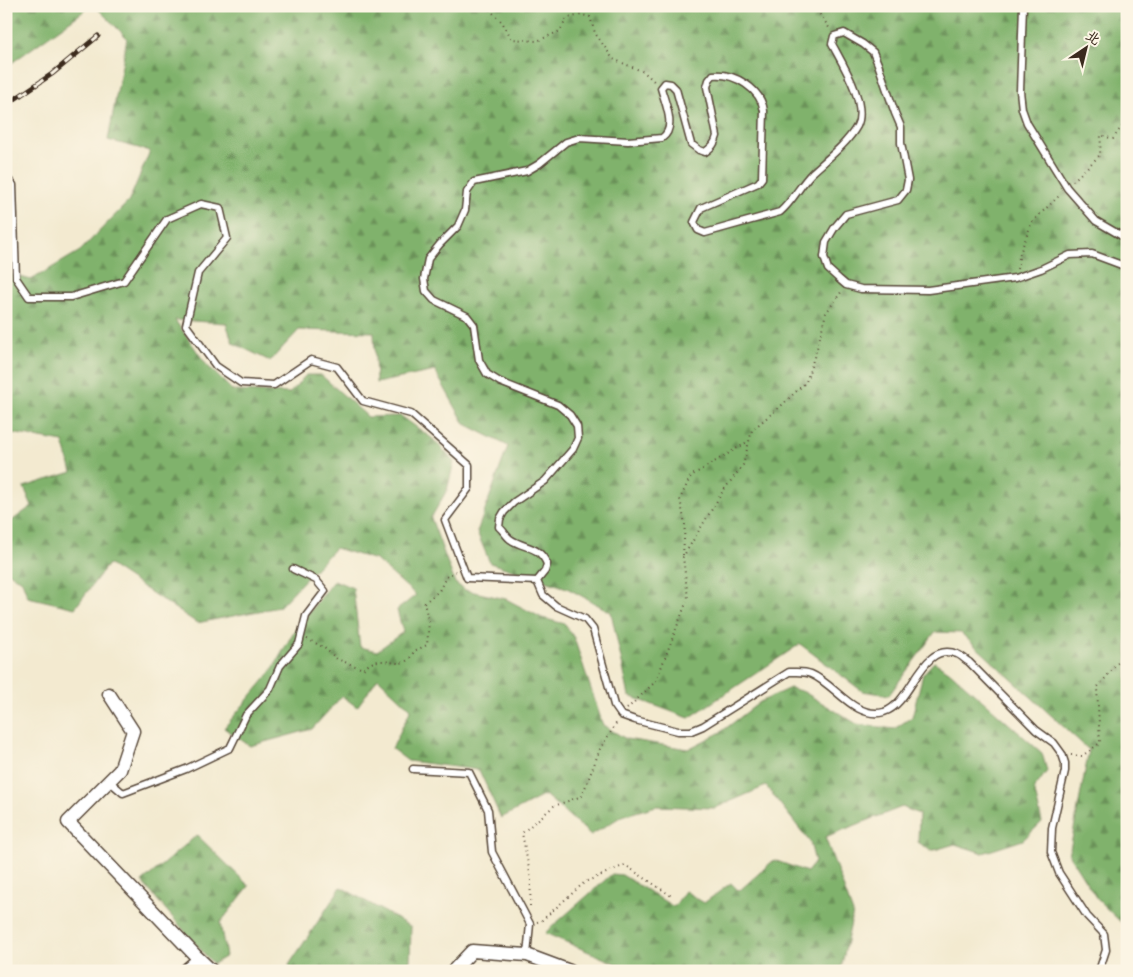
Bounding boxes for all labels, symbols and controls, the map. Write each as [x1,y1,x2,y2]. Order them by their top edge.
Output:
north arrow [1060,22,1110,72]
text: 北 [1083,25,1105,49]

